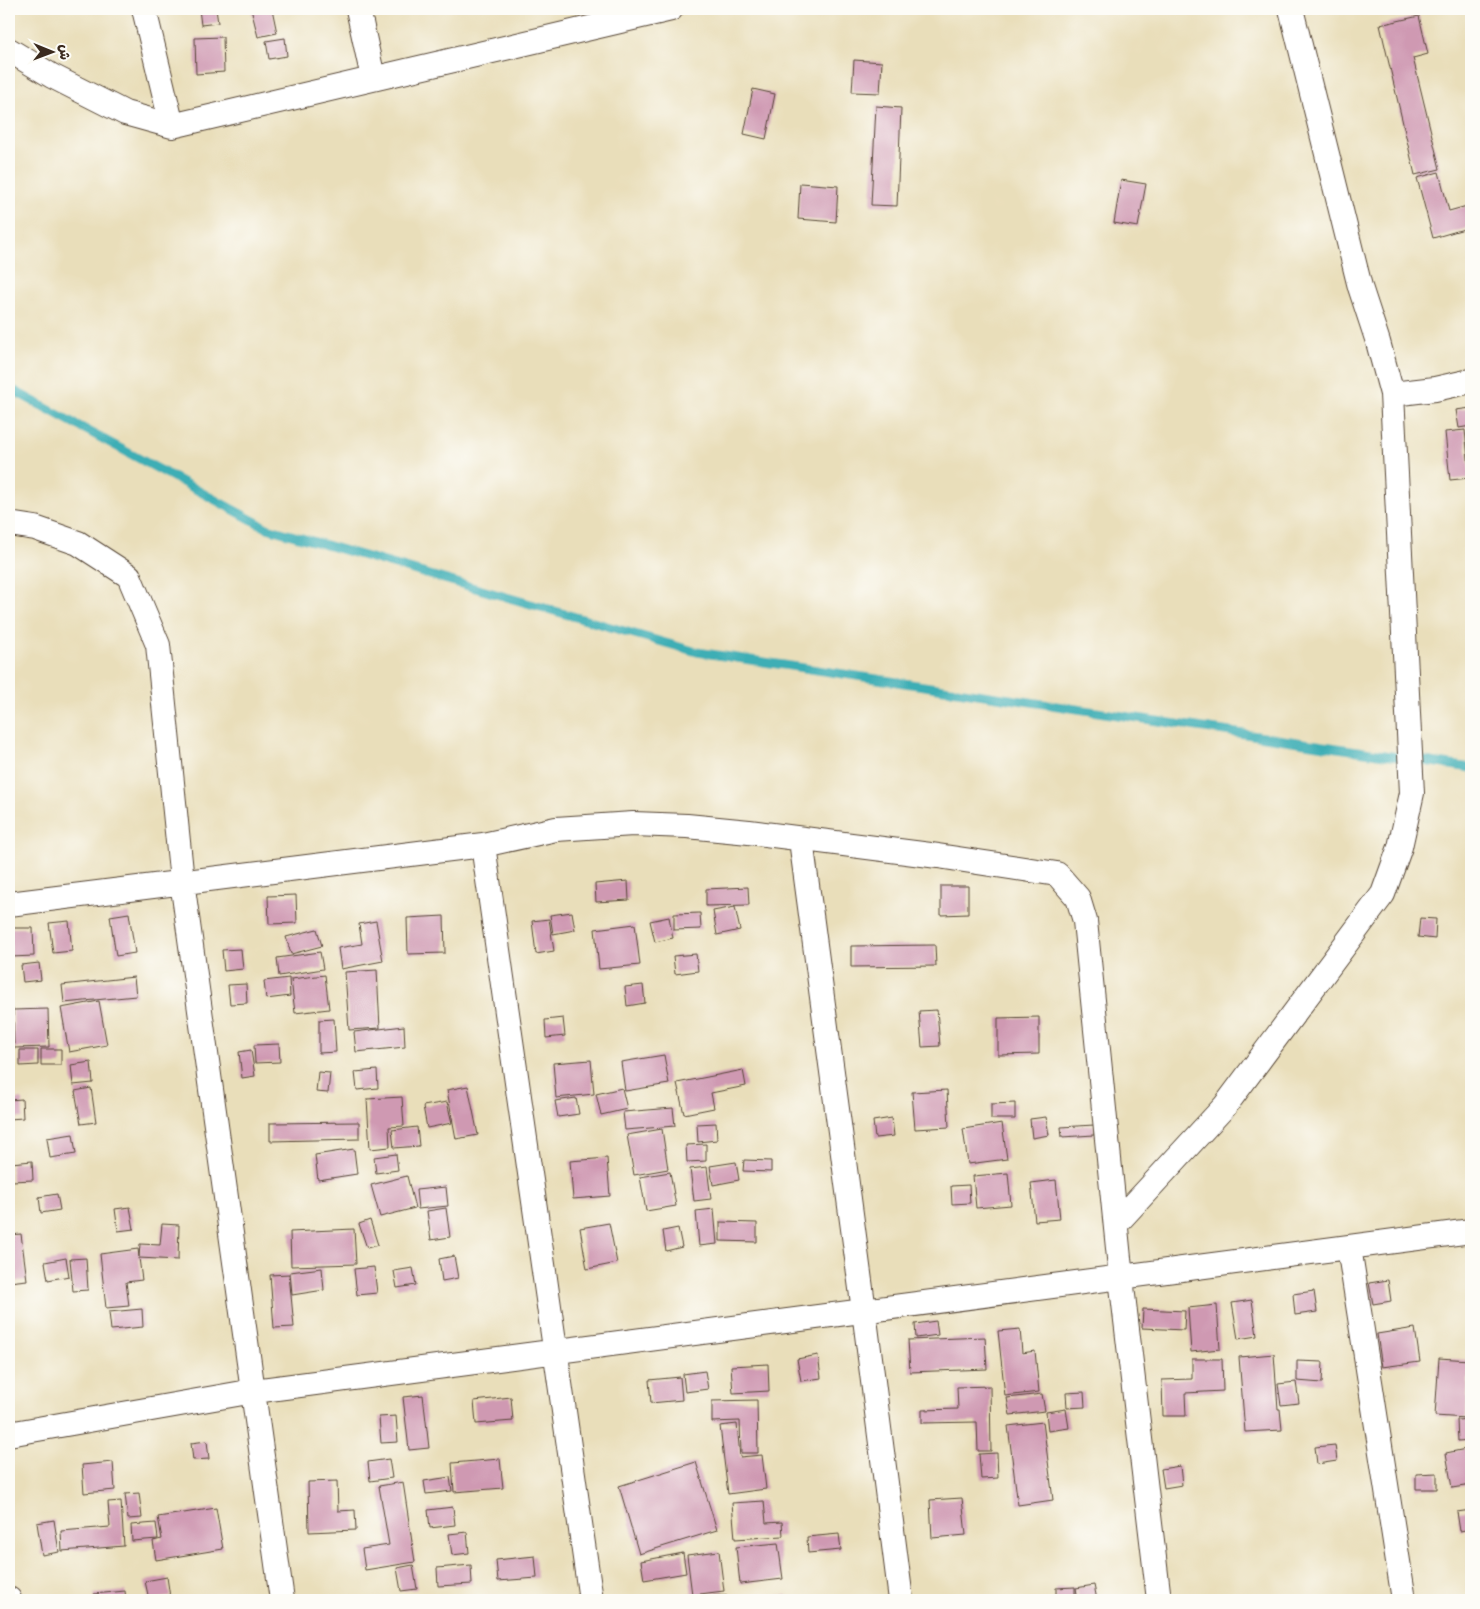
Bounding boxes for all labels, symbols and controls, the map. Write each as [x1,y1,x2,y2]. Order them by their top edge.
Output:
north arrow [28,28,78,78]
text: ش [55,44,76,60]

